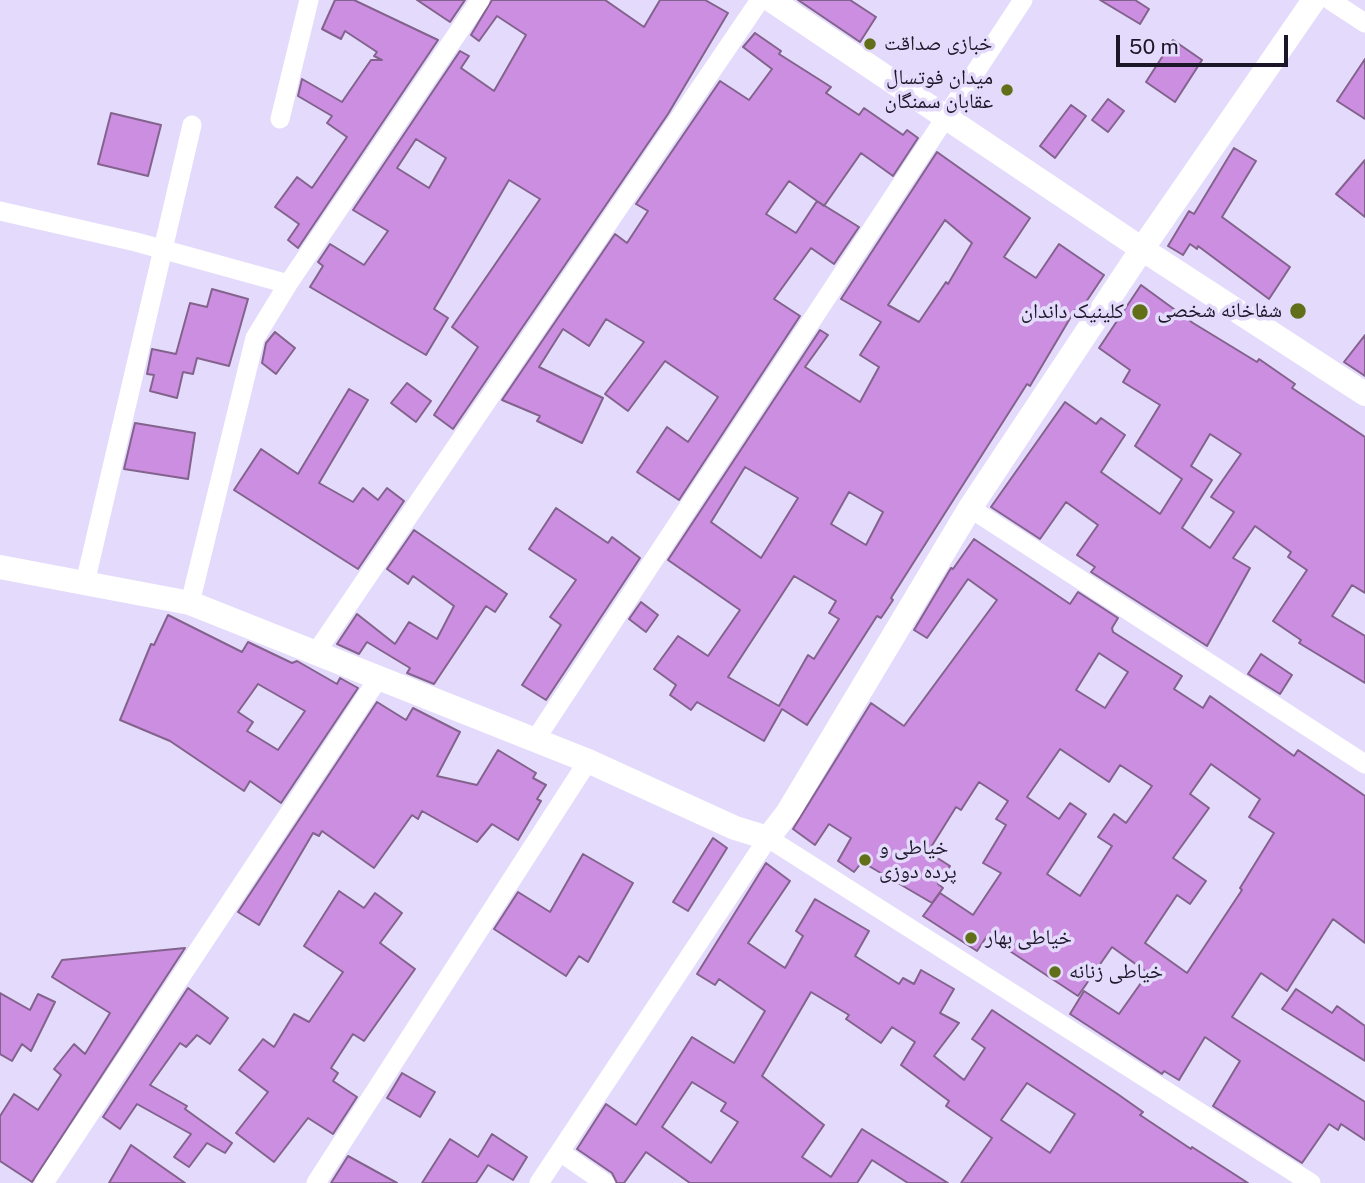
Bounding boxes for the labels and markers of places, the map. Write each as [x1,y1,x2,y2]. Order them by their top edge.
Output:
place label: خبازی صداقت [884,31,992,57]
marker: خبازی صداقت [862,36,878,52]
place label: میدان فوتسال عقابان سمنگان [885,65,993,115]
marker: میدان فوتسال عقابان سمنگان [999,82,1015,98]
place label: شفاخانه شخصی [1157,298,1282,324]
place label: کلینیک داندان [1021,299,1124,325]
marker: شفاخانه شخصی [1288,301,1308,321]
marker: کلینیک داندان [1130,302,1150,322]
place label: خیاطی و پرده دوزی [879,835,957,885]
marker: خیاطی و پرده دوزی [857,852,873,868]
place label: خیاطی بهار [985,925,1072,951]
marker: خیاطی بهار [963,930,979,946]
place label: خیاطی زنانه [1069,959,1163,985]
marker: خیاطی زنانه [1047,964,1063,980]

